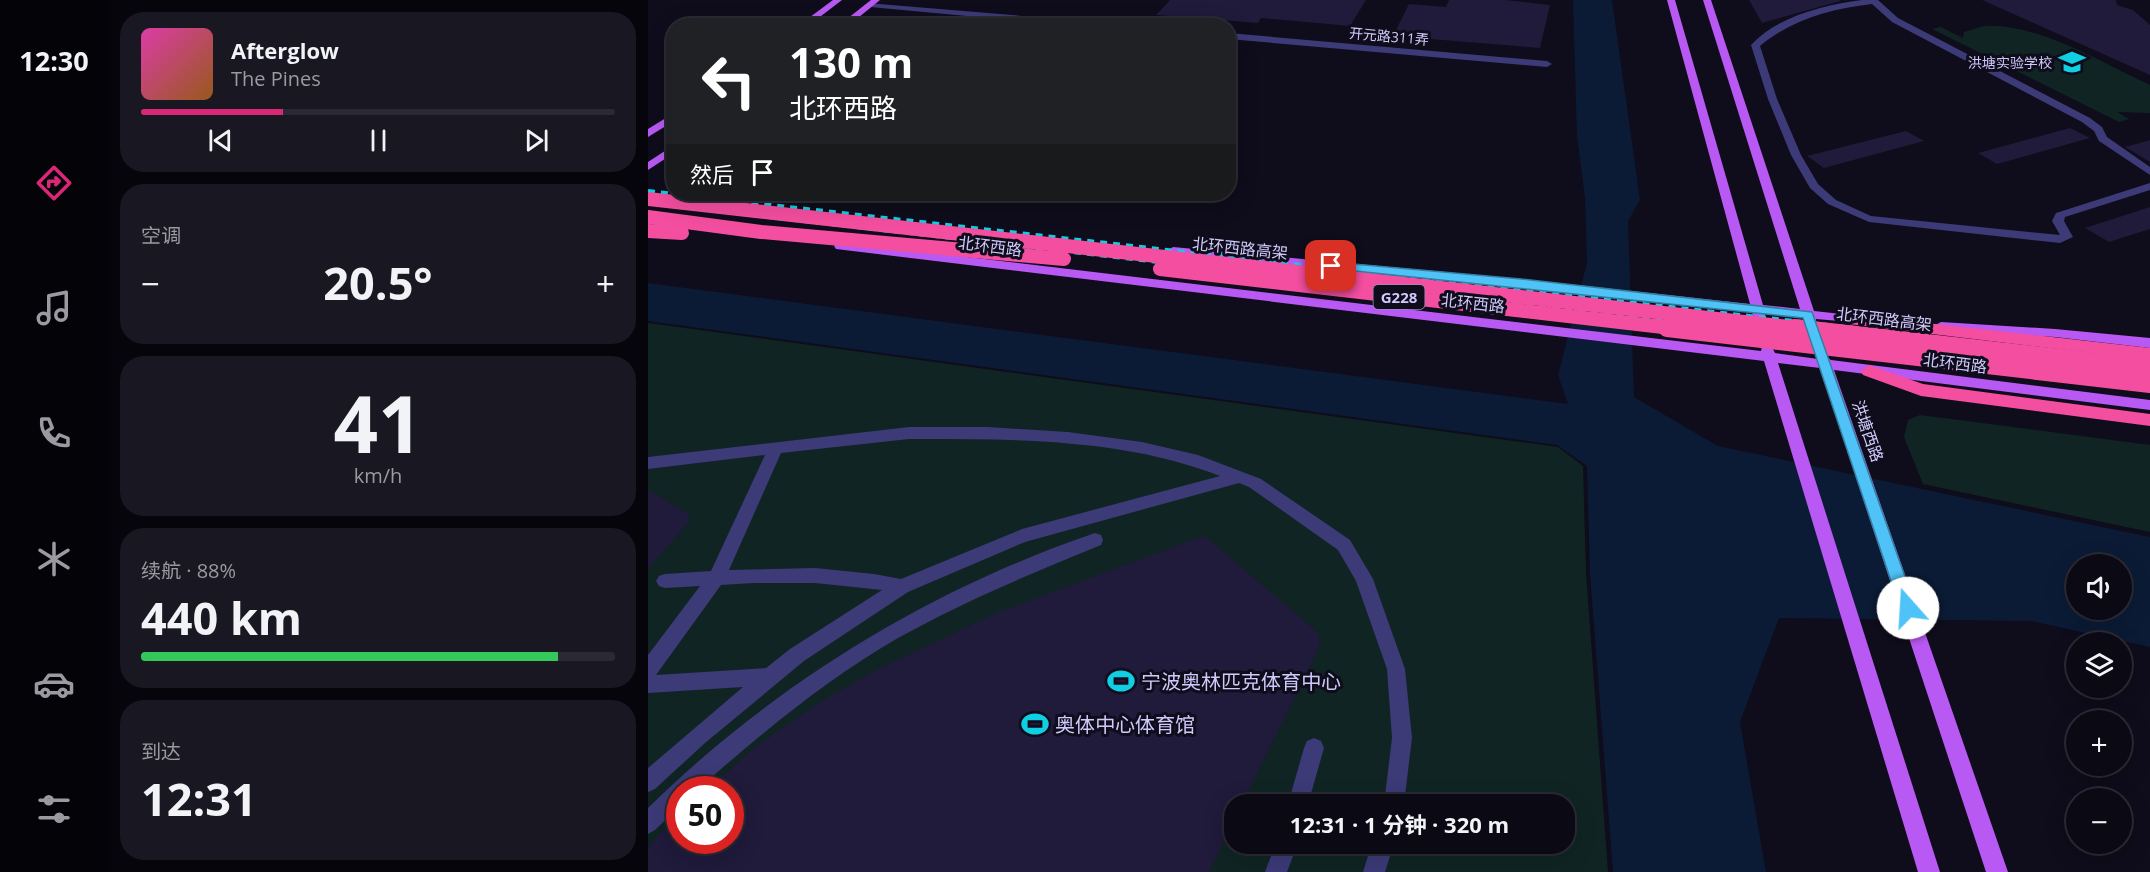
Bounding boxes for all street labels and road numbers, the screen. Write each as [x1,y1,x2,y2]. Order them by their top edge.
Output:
street label: 开元路311弄 [1348,23,1430,49]
street label: 北环西路 [957,231,1023,261]
street label: 北环西路高架 [1191,232,1289,264]
road number: G228 [1374,285,1425,309]
street label: 北环西路 [1440,289,1506,317]
street label: 北环西路高架 [1835,302,1933,336]
street label: 北环西路 [1922,348,1988,378]
street label: 洪塘西路 [1847,397,1889,465]

